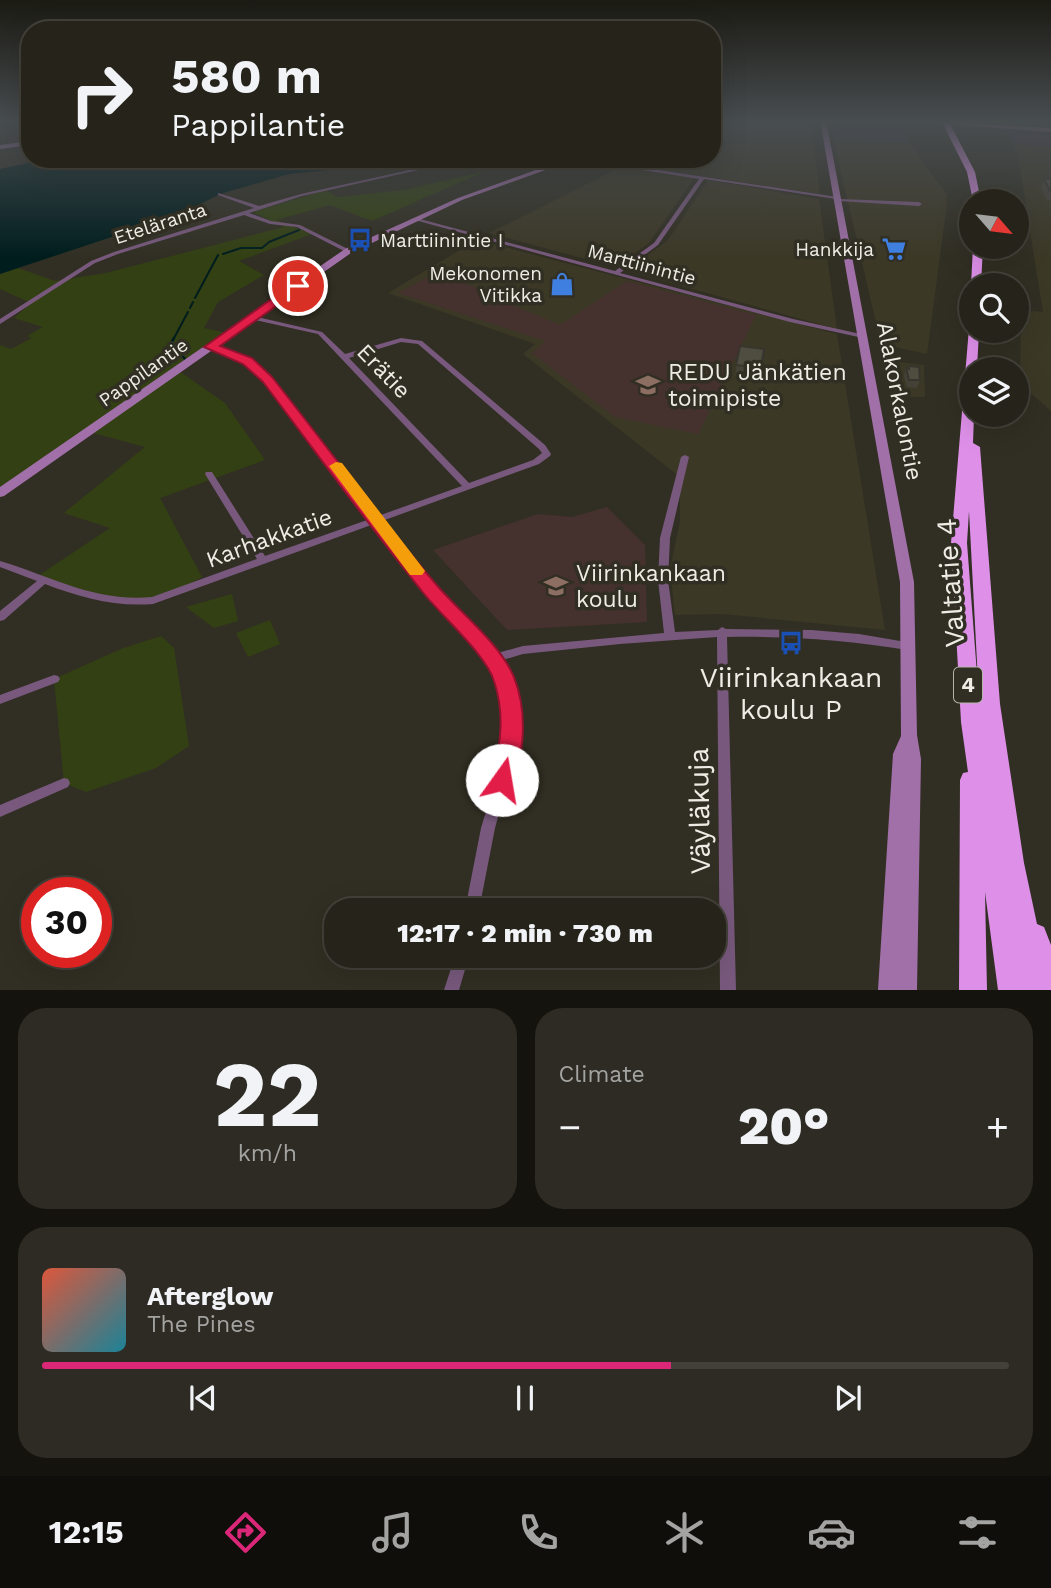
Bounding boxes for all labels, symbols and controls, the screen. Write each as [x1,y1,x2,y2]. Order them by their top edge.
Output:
text: 580 m [171,47,322,105]
icon: right [56,49,147,140]
text: Pappilantie [171,106,345,144]
north arrow [959,189,1029,259]
map controls [959,189,1029,427]
street label: Eteläranta [111,198,210,249]
bus stop icon: Marttiinintie I [346,226,374,254]
place label: Marttiinintie I [380,229,503,252]
supermarket icon: Hankkija [880,235,908,263]
place label: Hankkija [795,238,874,261]
street label: Marttiinintie [585,239,699,290]
pin [268,256,328,316]
place label: Mekonomen Vitikka [429,262,542,307]
icon: arrive [279,267,317,305]
shop icon: Mekonomen Vitikka [548,270,576,298]
button: search [959,273,1029,343]
street label: Alakorkalontie [871,320,928,483]
street label: Pappilantie [94,333,192,411]
street label: Erätie [351,338,416,404]
button: layers [959,357,1029,427]
place label: REDU Jänkätien toimipiste [668,359,847,412]
school or university icon: REDU Jänkätien toimipiste [634,371,662,399]
street label: Karhakkatie [203,503,336,574]
street label: Valtatie 4 [930,517,971,649]
place label: Viirinkankaan koulu [576,560,726,613]
school or university icon: Viirinkankaan koulu [542,572,570,600]
bus stop icon: Viirinkankaan koulu P [777,629,805,657]
place label: Viirinkankaan koulu P [700,661,882,726]
road number: 4 [954,668,982,702]
position arrow [465,743,539,817]
street label: Väyläkuja [682,747,717,875]
speed limit sign: 30 [21,877,112,968]
text: 12:17 · 2 min · 730 m [397,918,653,948]
text: 22 [213,1041,321,1148]
text: Climate [559,1061,645,1088]
text: 20° [738,1096,830,1157]
text: − [559,1105,581,1149]
text: + [986,1105,1009,1149]
text: km/h [238,1140,297,1167]
text: Afterglow [147,1281,273,1311]
text: The Pines [147,1311,256,1338]
icon: previous [184,1379,222,1417]
icon: pause [506,1379,544,1417]
icon: next [829,1379,867,1417]
icon: directions [221,1508,270,1557]
icon: music [368,1508,417,1557]
icon: phone [514,1508,563,1557]
icon: climate [660,1508,709,1557]
icon: car [807,1508,856,1557]
icon: filters [953,1508,1002,1557]
text: 12:15 [49,1513,124,1551]

